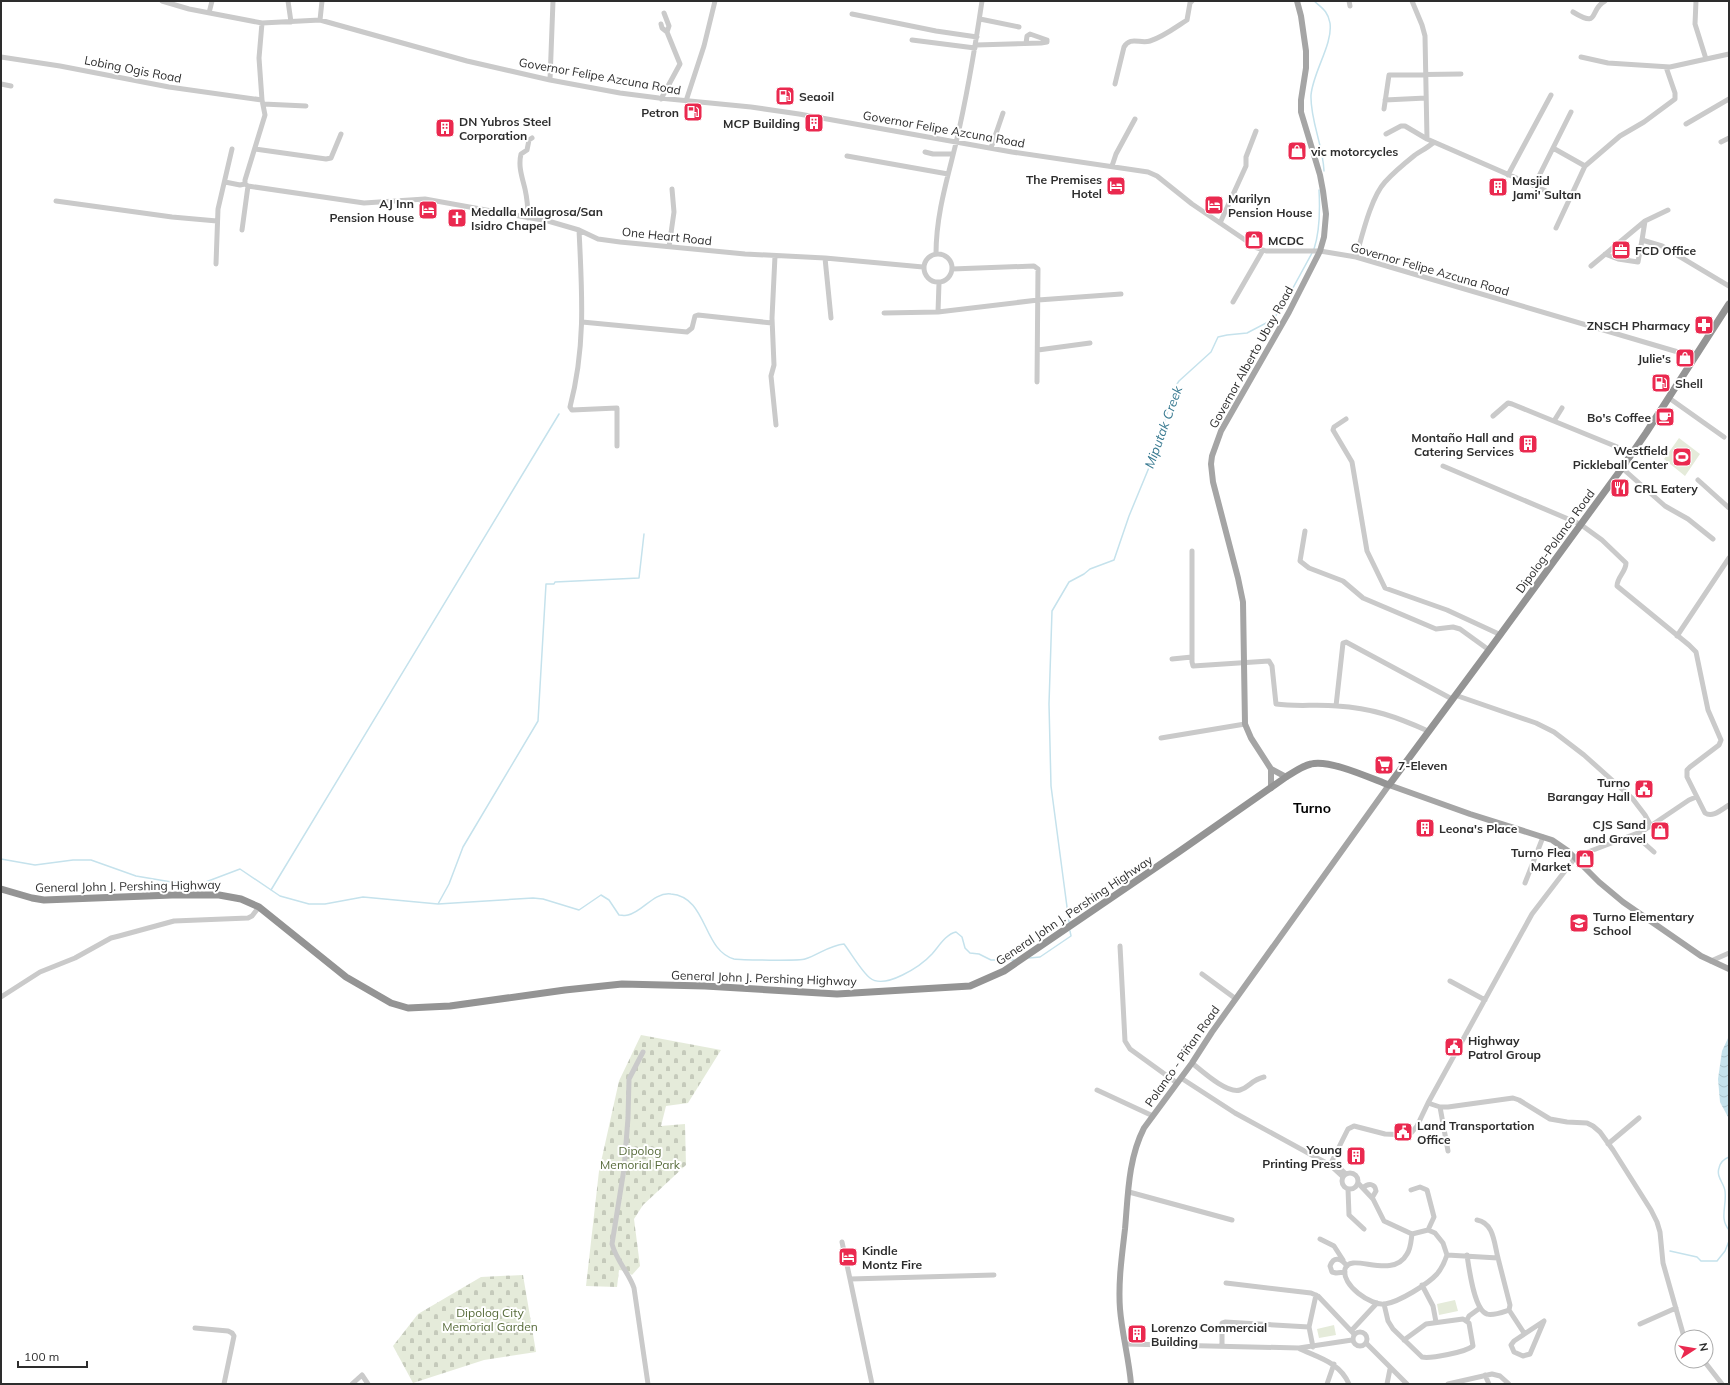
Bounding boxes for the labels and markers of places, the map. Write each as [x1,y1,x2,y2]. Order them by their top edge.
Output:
fuel station icon: Seaoil [774,85,796,107]
place label: Seaoil [799,89,834,104]
fuel station icon: Petron [682,101,704,123]
place label: Petron [641,105,679,120]
building icon: MCP Building [803,112,825,134]
place label: DN Yubros Steel Corporation [459,114,551,143]
place label: MCP Building [723,116,800,131]
building icon: DN Yubros Steel Corporation [434,117,456,139]
shop icon: vic motorcycles [1286,140,1308,162]
place label: vic motorcycles [1310,144,1398,159]
place label: The Premises Hotel [1026,172,1102,201]
place label: Masjid Jami' Sultan [1512,173,1581,202]
hotel icon: The Premises Hotel [1105,175,1127,197]
building icon: Masjid Jami' Sultan [1487,176,1509,198]
place label: Marilyn Pension House [1228,191,1313,220]
hotel icon: Marilyn Pension House [1203,194,1225,216]
place label: AJ Inn Pension House [330,196,414,225]
hotel icon: AJ Inn Pension House [417,199,439,221]
place label: Medalla Milagrosa/San Isidro Chapel [471,204,603,233]
church icon: Medalla Milagrosa/San Isidro Chapel [446,207,468,229]
shop icon: MCDC [1243,229,1265,251]
place label: MCDC [1268,233,1304,248]
office icon: FCD Office [1610,239,1632,261]
place label: FCD Office [1635,243,1696,258]
pharmacy icon: ZNSCH Pharmacy [1693,314,1715,336]
place label: ZNSCH Pharmacy [1587,318,1690,333]
shop icon: Julie's [1674,347,1696,369]
place label: Julie's [1638,351,1671,366]
fuel station icon: Shell [1650,372,1672,394]
place label: Shell [1675,376,1703,391]
cafe icon: Bo's Coffee [1654,406,1676,428]
place label: Bo's Coffee [1587,410,1651,425]
place label: Montaño Hall and Catering Services [1411,430,1514,459]
building icon: Montaño Hall and Catering Services [1517,433,1539,455]
place label: Westfield Pickleball Center [1573,443,1668,472]
sports icon: Westfield Pickleball Center [1671,446,1693,468]
restaurant icon: CRL Eatery [1609,477,1631,499]
place label: CRL Eatery [1634,481,1698,496]
supermarket icon: 7-Eleven [1373,754,1395,776]
place label: 7-Eleven [1398,758,1447,773]
place label: Turno Barangay Hall [1547,775,1630,804]
public building icon: Turno Barangay Hall [1633,778,1655,800]
building icon: Leona's Place [1414,817,1436,839]
place label: CJS Sand and Gravel [1584,817,1646,846]
shop icon: CJS Sand and Gravel [1649,820,1671,842]
place label: Leona's Place [1439,821,1518,836]
place label: Turno Flea Market [1511,845,1571,874]
shop icon: Turno Flea Market [1574,848,1596,870]
place label: Turno Elementary School [1593,909,1695,938]
school or university icon: Turno Elementary School [1568,912,1590,934]
place label: Highway Patrol Group [1468,1033,1541,1062]
public building icon: Highway Patrol Group [1443,1036,1465,1058]
place label: Land Transportation Office [1417,1118,1535,1147]
public building icon: Land Transportation Office [1392,1121,1414,1143]
place label: Young Printing Press [1262,1142,1342,1171]
building icon: Young Printing Press [1345,1145,1367,1167]
place label: Kindle Montz Fire [862,1243,923,1272]
hotel icon: Kindle Montz Fire [837,1246,859,1268]
place label: Lorenzo Commercial Building [1151,1320,1267,1349]
building icon: Lorenzo Commercial Building [1126,1323,1148,1345]

